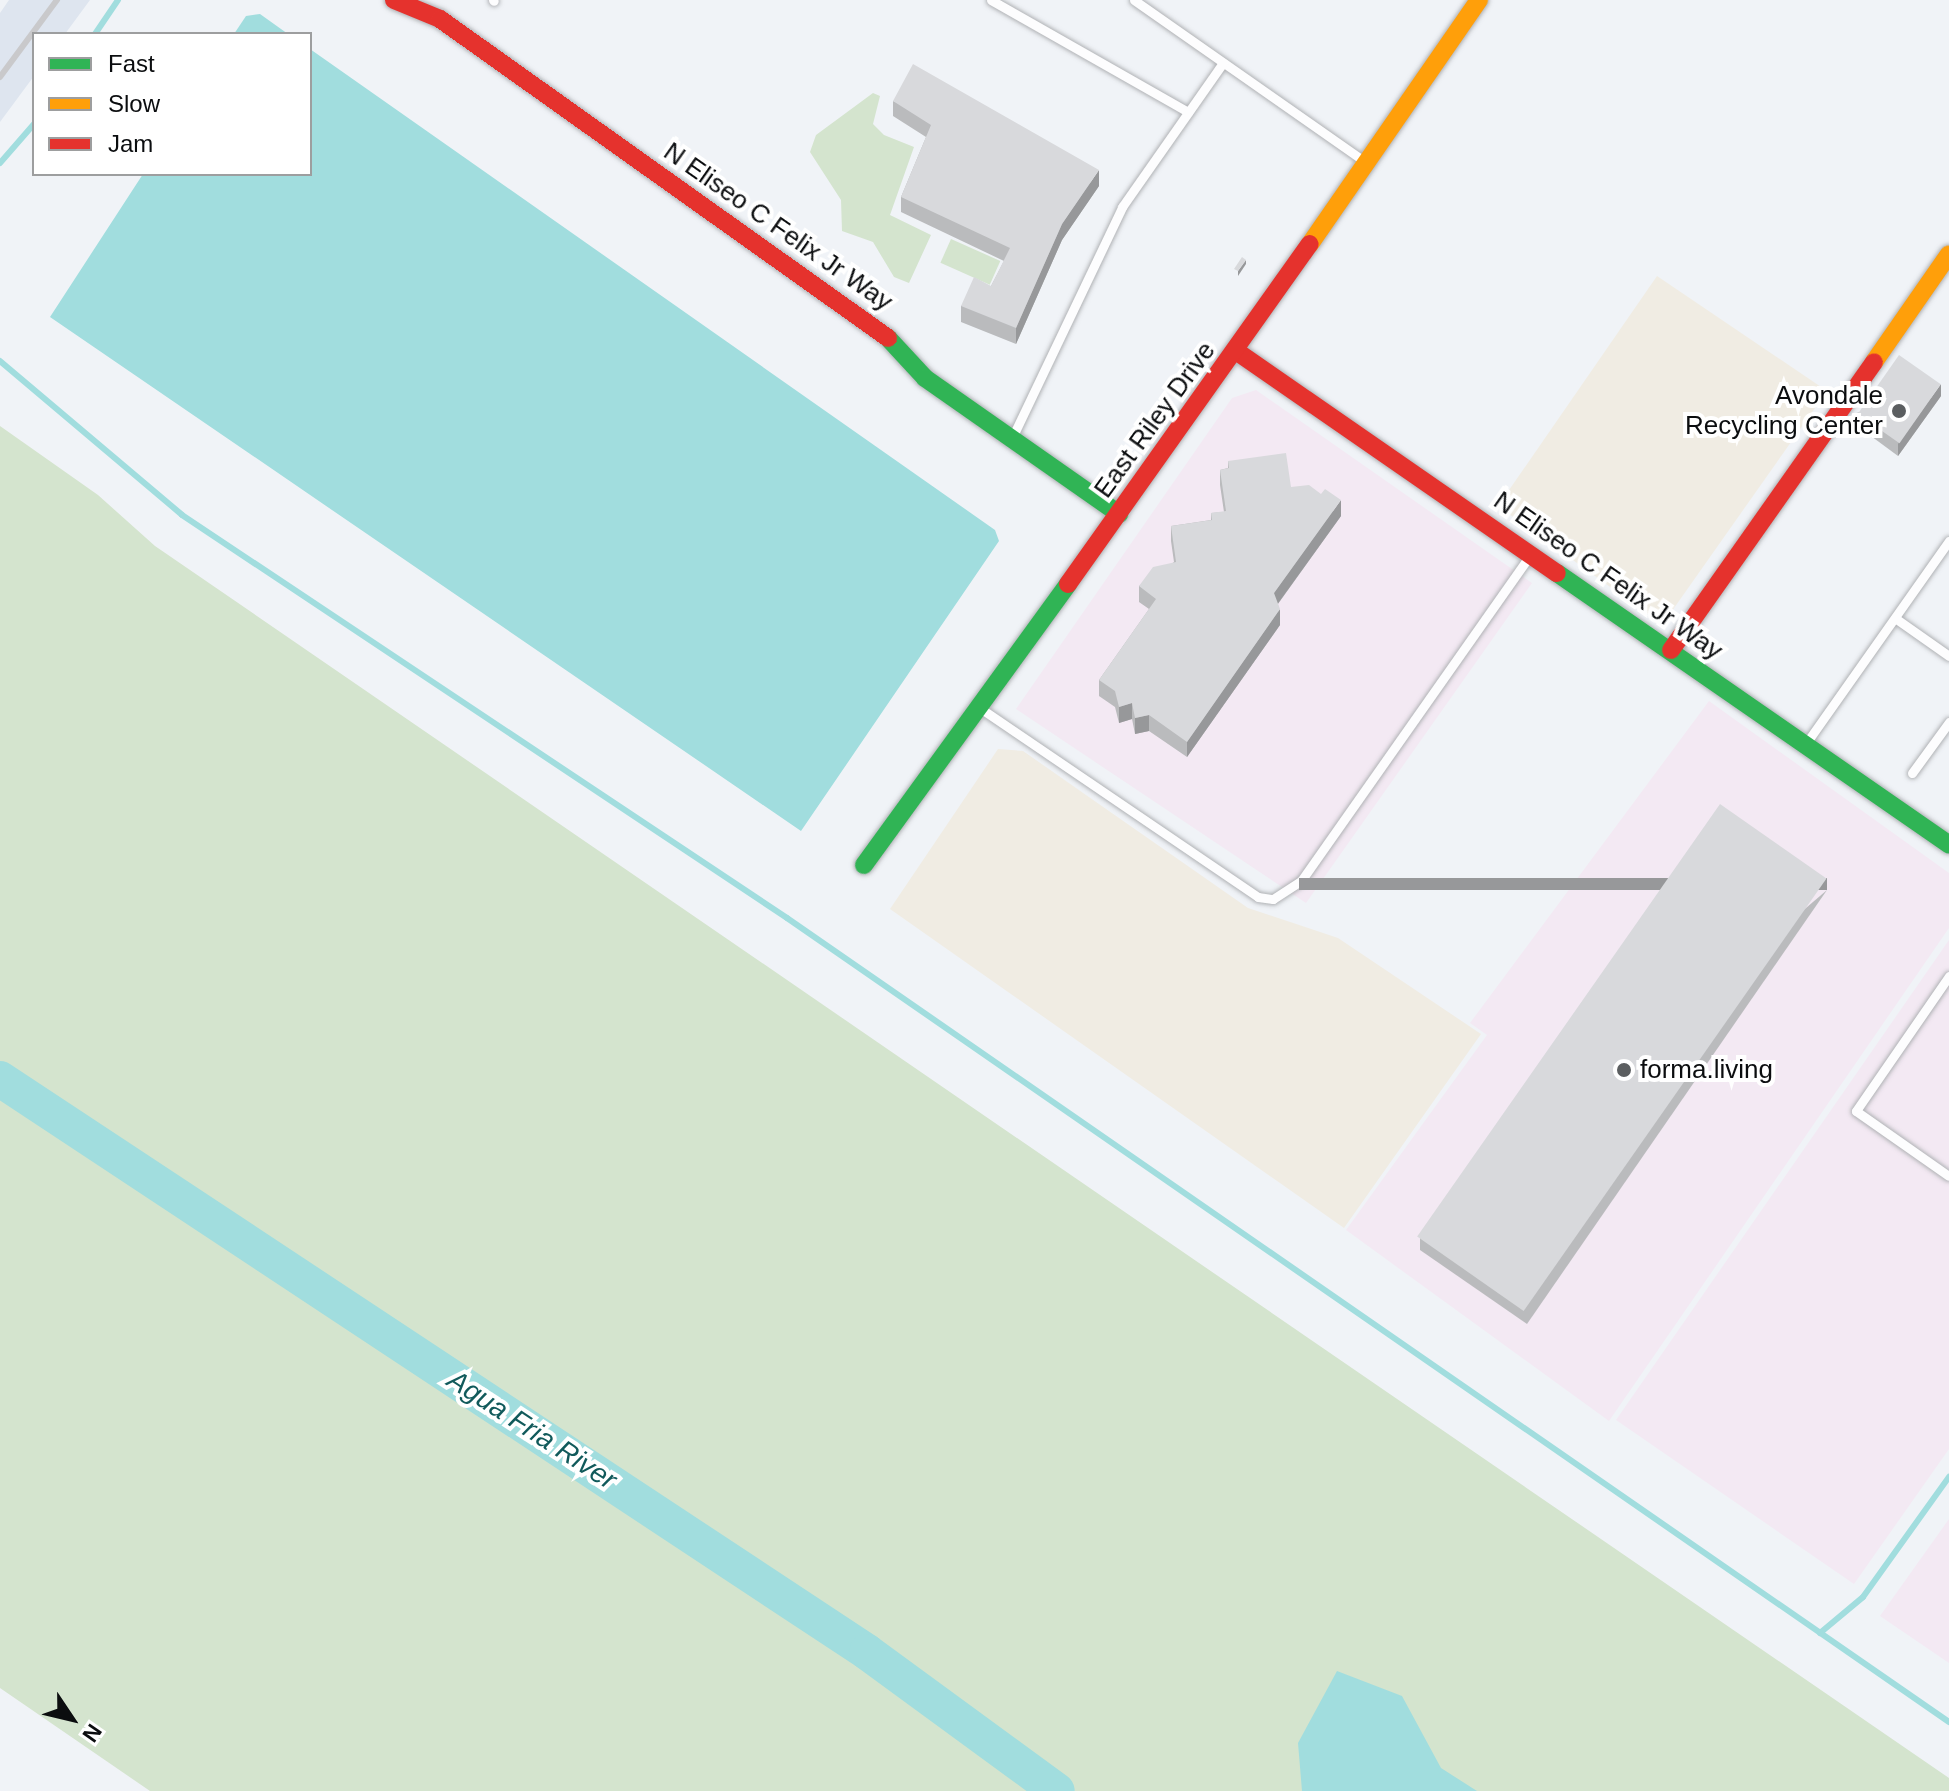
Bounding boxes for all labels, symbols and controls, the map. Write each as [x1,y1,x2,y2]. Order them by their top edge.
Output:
legend [32,32,312,176]
text: Fast [108,50,155,77]
text: Slow [108,90,160,117]
text: Jam [108,130,153,157]
street label: N Eliseo C Felix Jr Way [658,136,898,318]
street label: East Riley Drive [1088,336,1222,504]
place label: Avondale Recycling Center [1685,380,1883,442]
marker: Avondale Recycling Center [1890,402,1908,420]
street label: N Eliseo C Felix Jr Way [1488,485,1728,667]
place label: forma.living [1640,1054,1773,1086]
marker: forma.living [1615,1061,1633,1079]
water label: Agua Fria River [441,1363,623,1497]
north arrow [32,1679,112,1759]
text: N [77,1719,107,1747]

